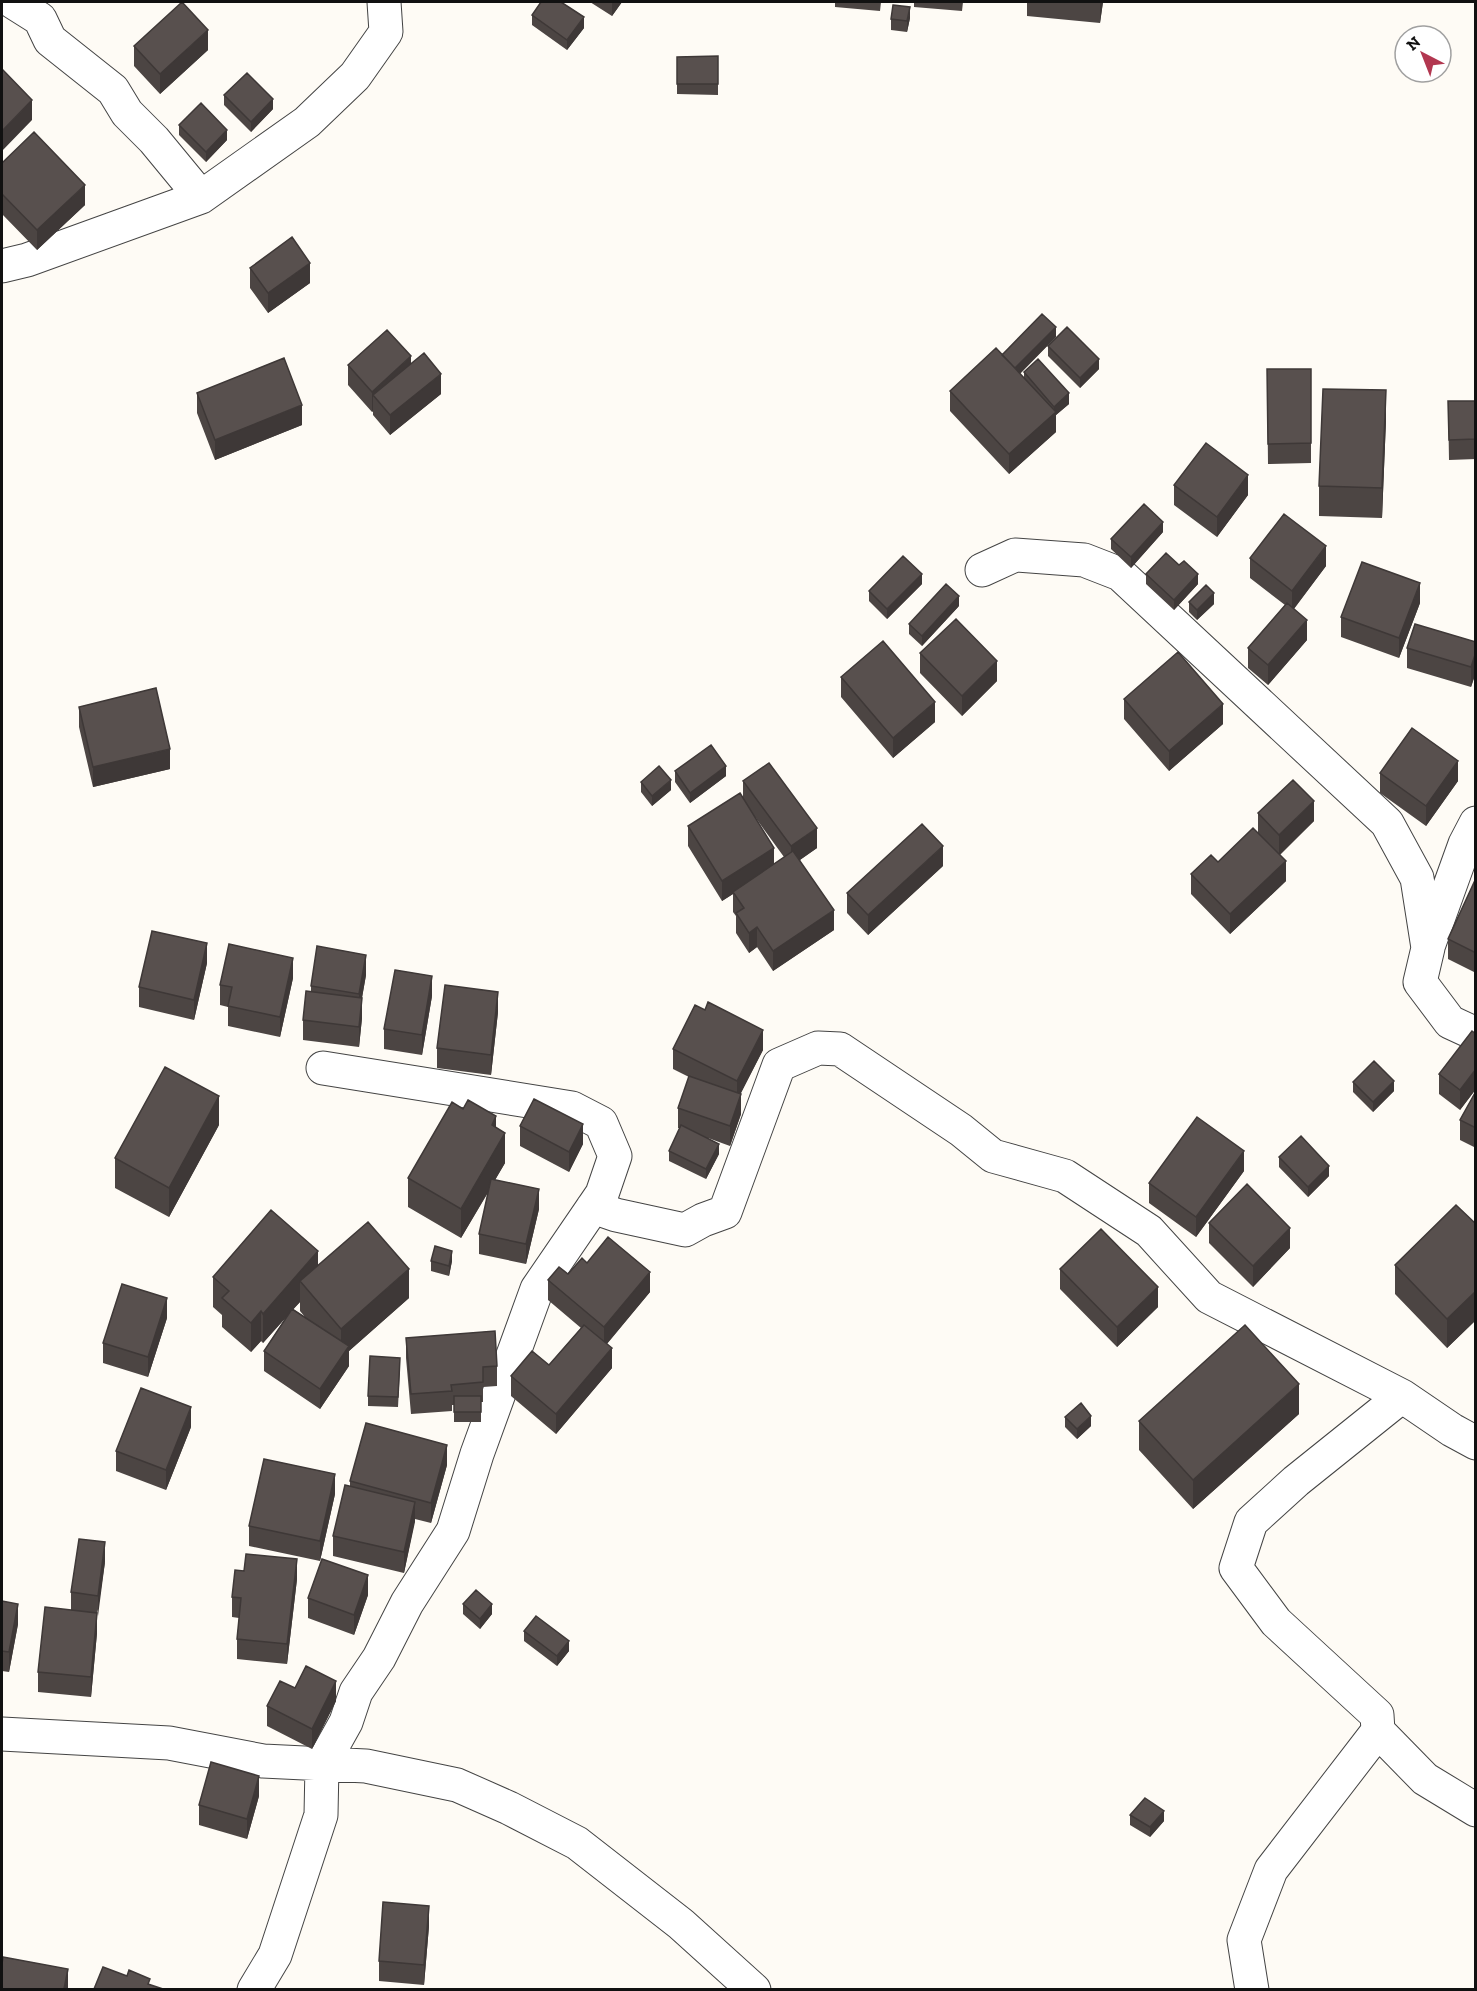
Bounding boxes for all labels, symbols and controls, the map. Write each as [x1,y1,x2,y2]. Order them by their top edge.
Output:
north arrow [1393,24,1453,84]
text: N [1402,32,1424,54]

